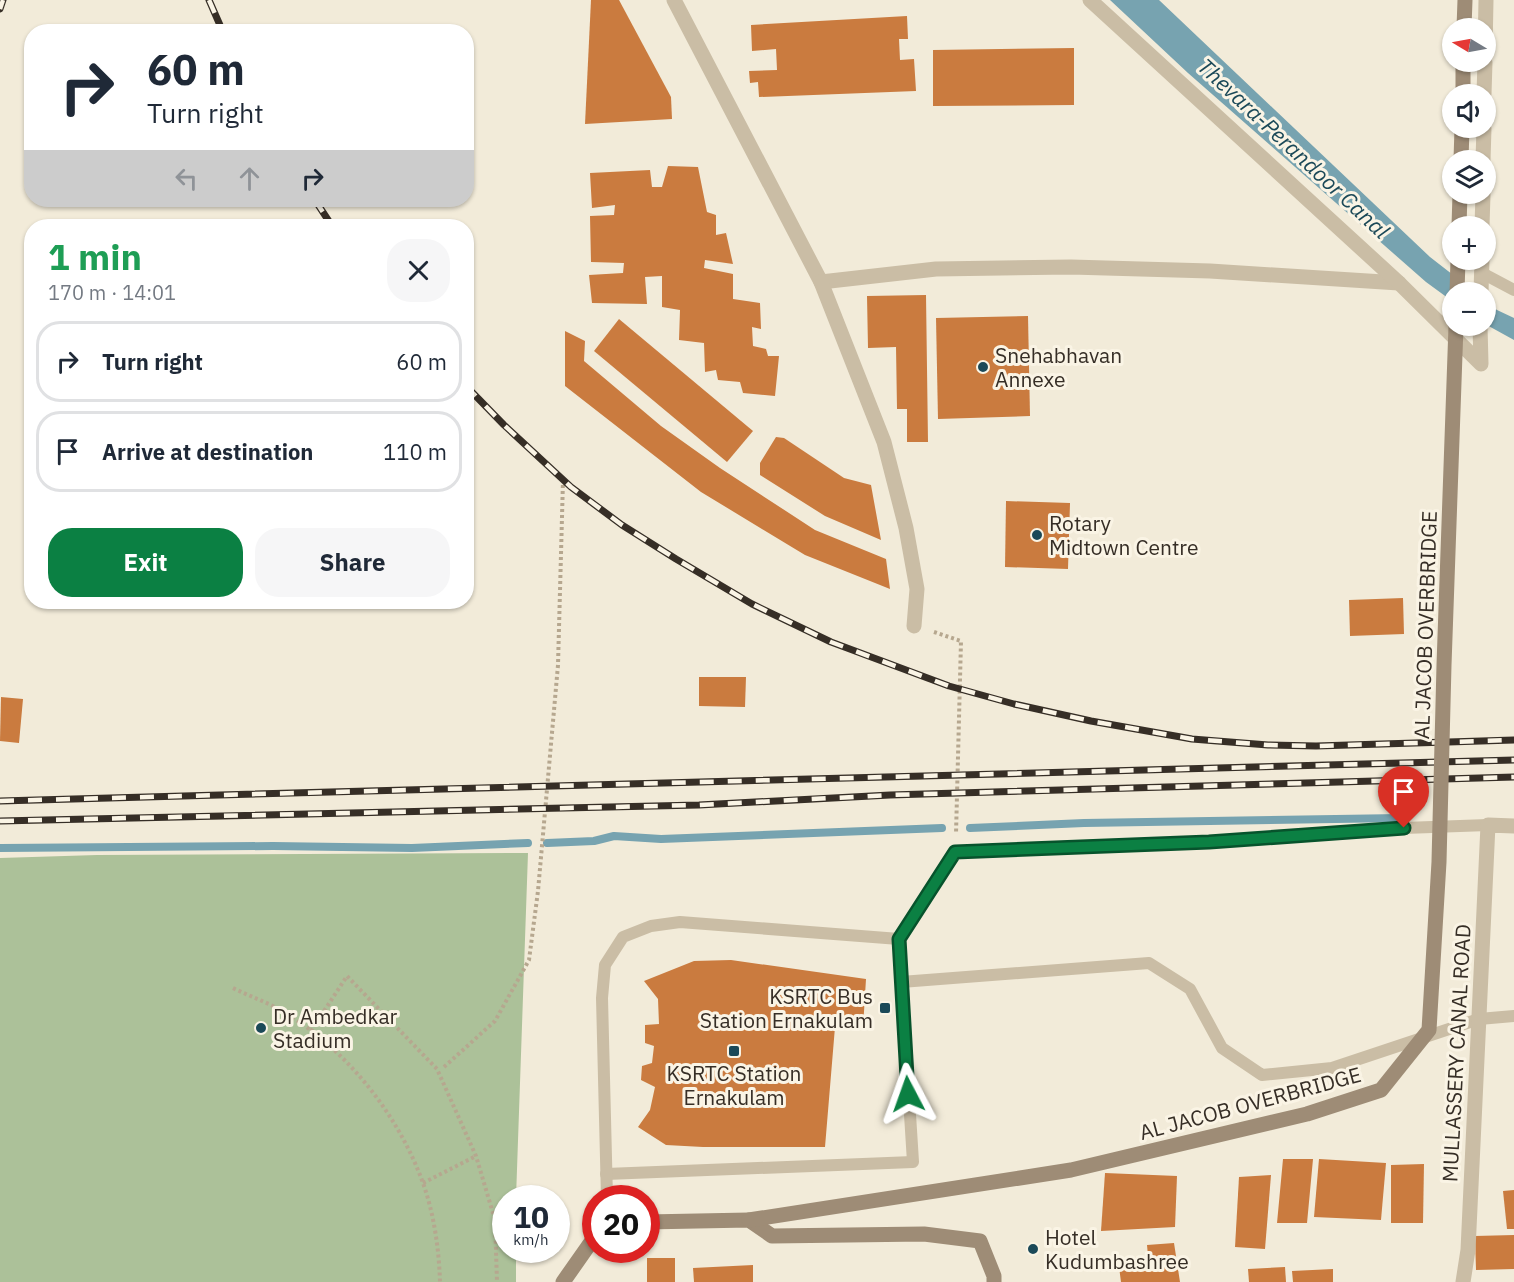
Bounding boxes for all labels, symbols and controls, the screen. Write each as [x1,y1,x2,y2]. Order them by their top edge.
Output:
north arrow [1442,18,1496,72]
map controls [1442,18,1496,336]
text: 60 m [147,42,245,97]
icon: right [48,48,126,126]
water label: Thevara-Perandoor Canal [1192,51,1396,245]
button: sound [1442,84,1496,138]
text: Turn right [147,95,264,130]
button: layers [1442,150,1496,204]
icon: left [170,162,203,195]
icon: ahead [233,162,266,195]
icon: right [296,162,329,195]
button: + [1442,216,1496,270]
text: 1 min [48,233,142,280]
button: close [387,239,450,302]
text: 170 m · 14:01 [48,279,176,306]
button: − [1442,282,1496,336]
place label: Snehabhavan Annexe [995,341,1122,393]
icon: right [51,345,84,378]
text: Turn right [102,347,203,376]
text: 60 m [396,347,447,376]
marker: Snehabhavan Annexe [976,360,990,374]
icon: arrive [51,435,84,468]
text: Arrive at destination [102,437,313,466]
text: 110 m [383,437,447,466]
place label: Rotary Midtown Centre [1049,509,1198,561]
street label: AL JACOB OVERBRIDGE [1407,510,1443,740]
button: Exit [48,528,243,597]
button: Share [255,528,450,597]
marker: Rotary Midtown Centre [1030,528,1044,542]
pin [1378,766,1429,828]
icon: arrive [1387,775,1420,808]
street label: MULLASSERY CANAL ROAD [1435,923,1477,1183]
place label: KSRTC Bus Station Ernakulam [700,982,873,1034]
marker: KSRTC Bus Station Ernakulam [878,1001,892,1015]
place label: Dr Ambedkar Stadium [273,1002,398,1054]
marker: Dr Ambedkar Stadium [254,1021,268,1035]
marker: KSRTC Station Ernakulam [727,1044,741,1058]
place label: KSRTC Station Ernakulam [666,1059,802,1111]
street label: AL JACOB OVERBRIDGE [1136,1060,1364,1146]
position arrow [876,1062,940,1126]
speed limit sign: 20 [582,1185,660,1263]
text: 10 [513,1197,549,1236]
place label: Hotel Kudumbashree [1045,1223,1189,1275]
text: km/h [513,1230,549,1249]
marker: Hotel Kudumbashree [1026,1242,1040,1256]

